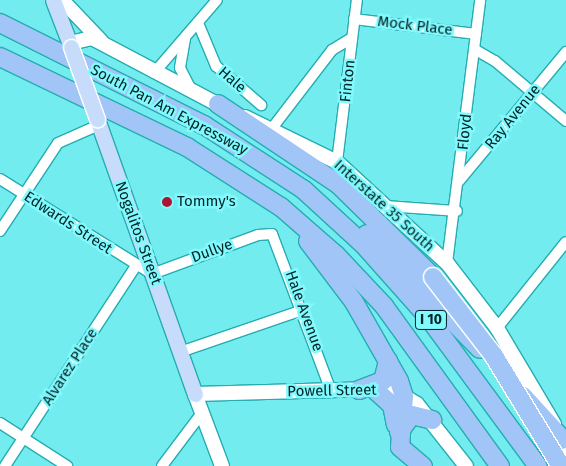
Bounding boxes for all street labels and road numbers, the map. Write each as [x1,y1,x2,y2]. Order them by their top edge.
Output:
street label: Mock Place [377,12,453,40]
street label: Finton [337,59,359,103]
street label: South Pan Am Expressway [87,61,251,159]
street label: Hale [215,63,249,97]
street label: Ray Avenue [481,81,545,153]
street label: Floyd [454,113,476,151]
street label: Interstate 35 South [330,156,438,256]
street label: Nogalitos Street [111,179,165,287]
street label: Edwards Street [21,188,115,258]
street label: Dullye [189,235,235,267]
street label: Hale Avenue [281,268,327,354]
road number: I 10 [415,308,447,332]
street label: Alvarez Place [38,325,102,409]
street label: Powell Street [287,381,377,401]

